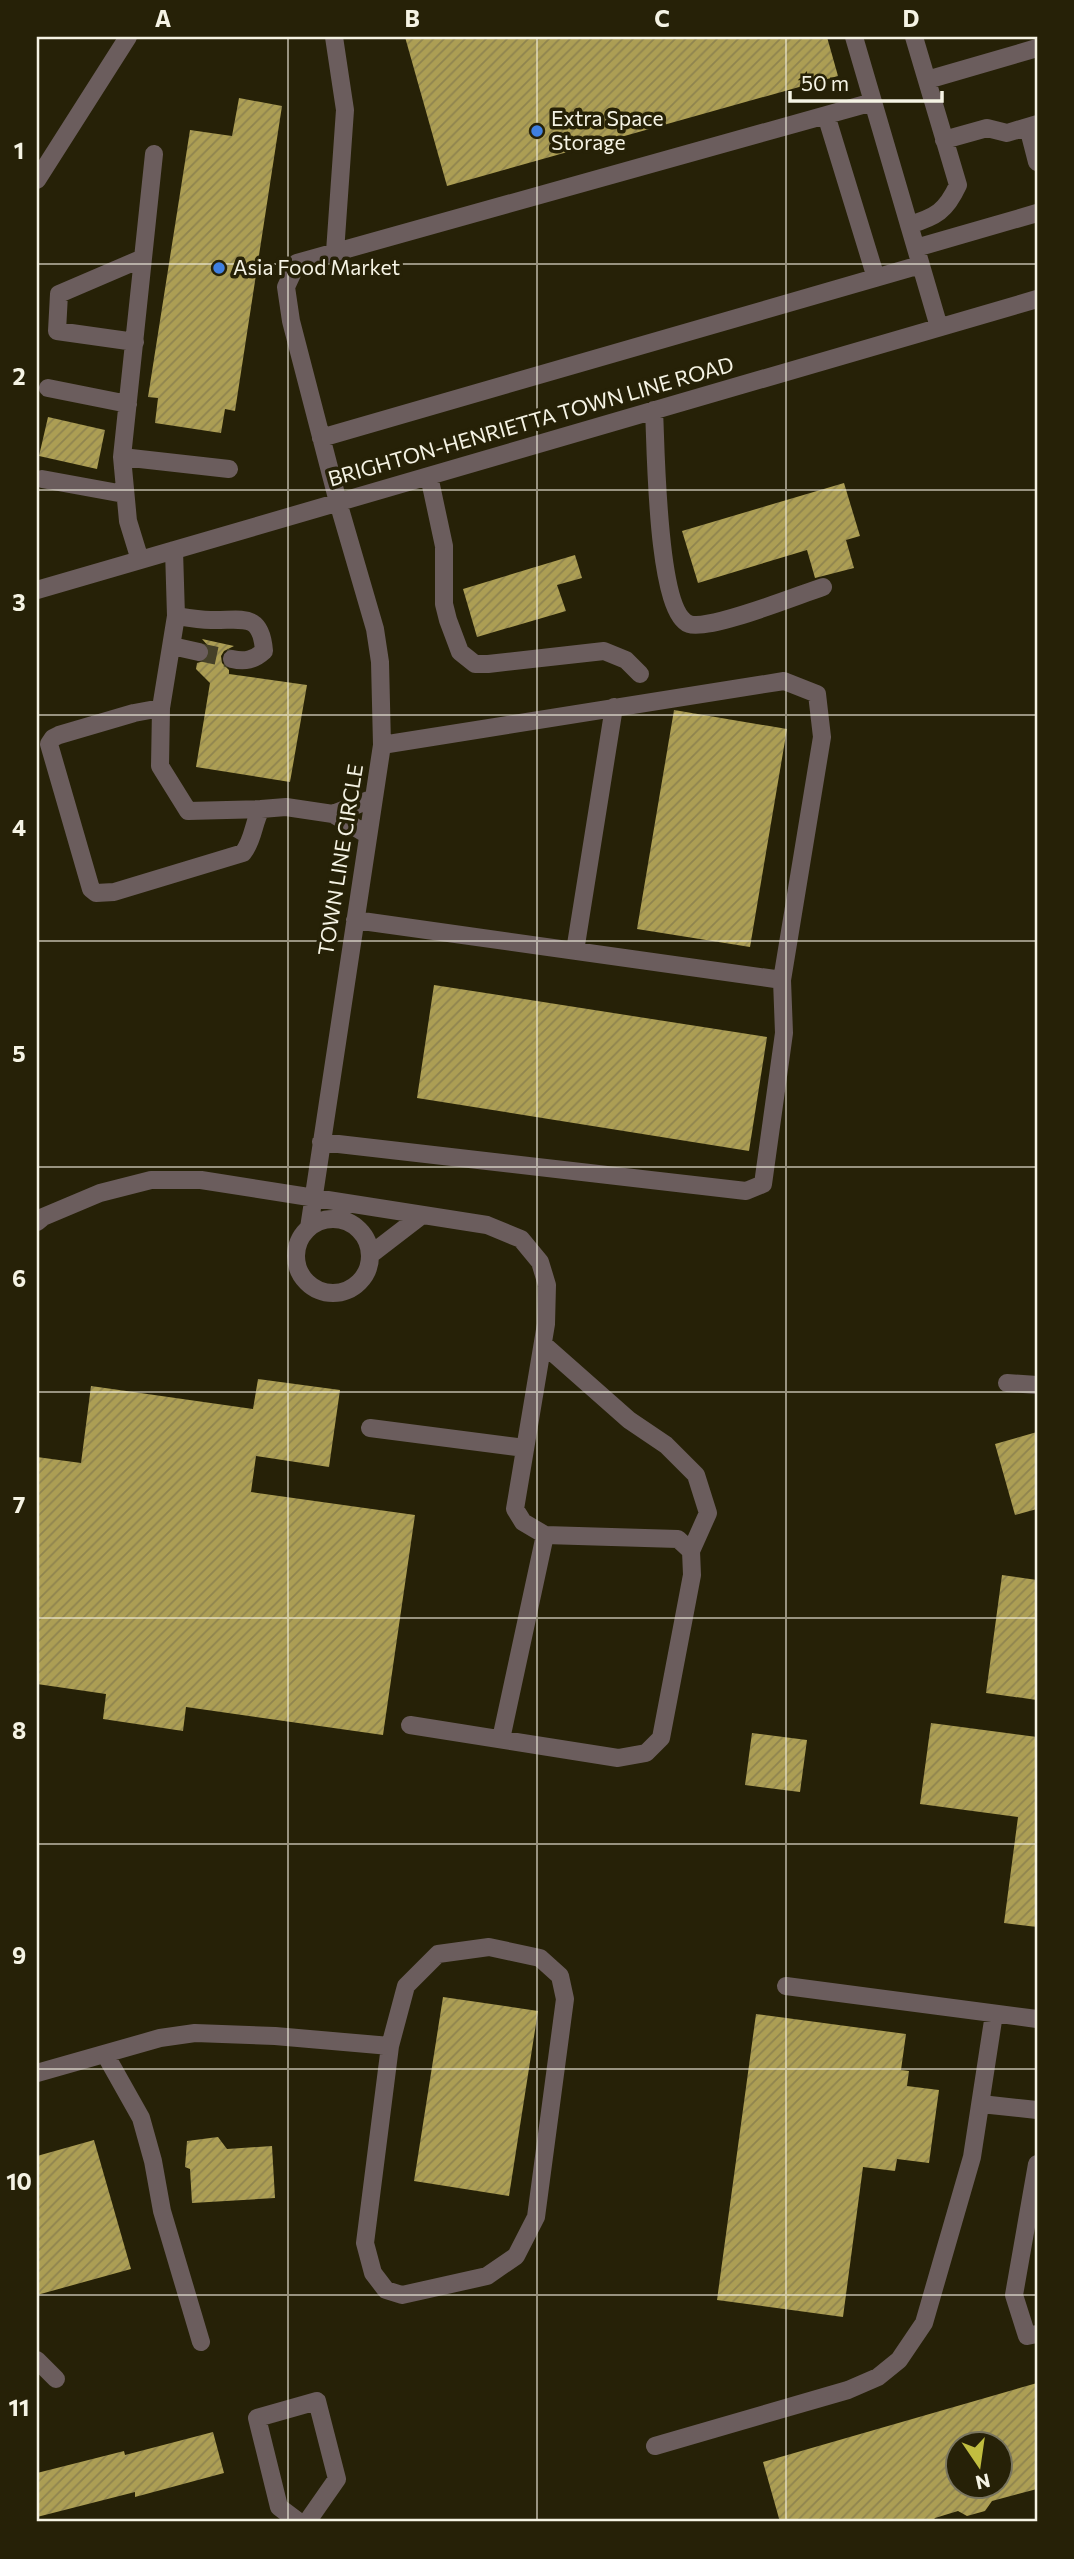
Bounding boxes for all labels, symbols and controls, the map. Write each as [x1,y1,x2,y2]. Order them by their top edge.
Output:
text: A [155,4,172,32]
text: B [404,4,420,32]
text: C [654,4,670,32]
text: D [903,4,920,32]
scale bar [790,60,943,104]
text: 50 m [801,70,849,95]
place label: Extra Space Storage [551,105,664,154]
marker: Extra Space Storage [529,123,545,139]
text: 1 [14,136,24,164]
place label: Asia Food Market [233,254,400,279]
marker: Asia Food Market [211,260,227,276]
street label: BRIGHTON-HENRIETTA TOWN LINE ROAD [325,351,736,491]
text: 2 [12,362,26,390]
text: 3 [12,588,26,616]
street label: TOWN LINE CIRCLE [312,762,367,957]
text: 4 [12,813,26,841]
text: 5 [12,1039,26,1067]
text: 6 [12,1264,26,1292]
text: 7 [13,1490,25,1518]
text: 8 [12,1716,26,1744]
text: 9 [12,1941,26,1969]
text: 10 [6,2167,32,2195]
text: 11 [9,2393,29,2421]
north arrow [944,2430,1014,2500]
text: N [973,2469,992,2495]

